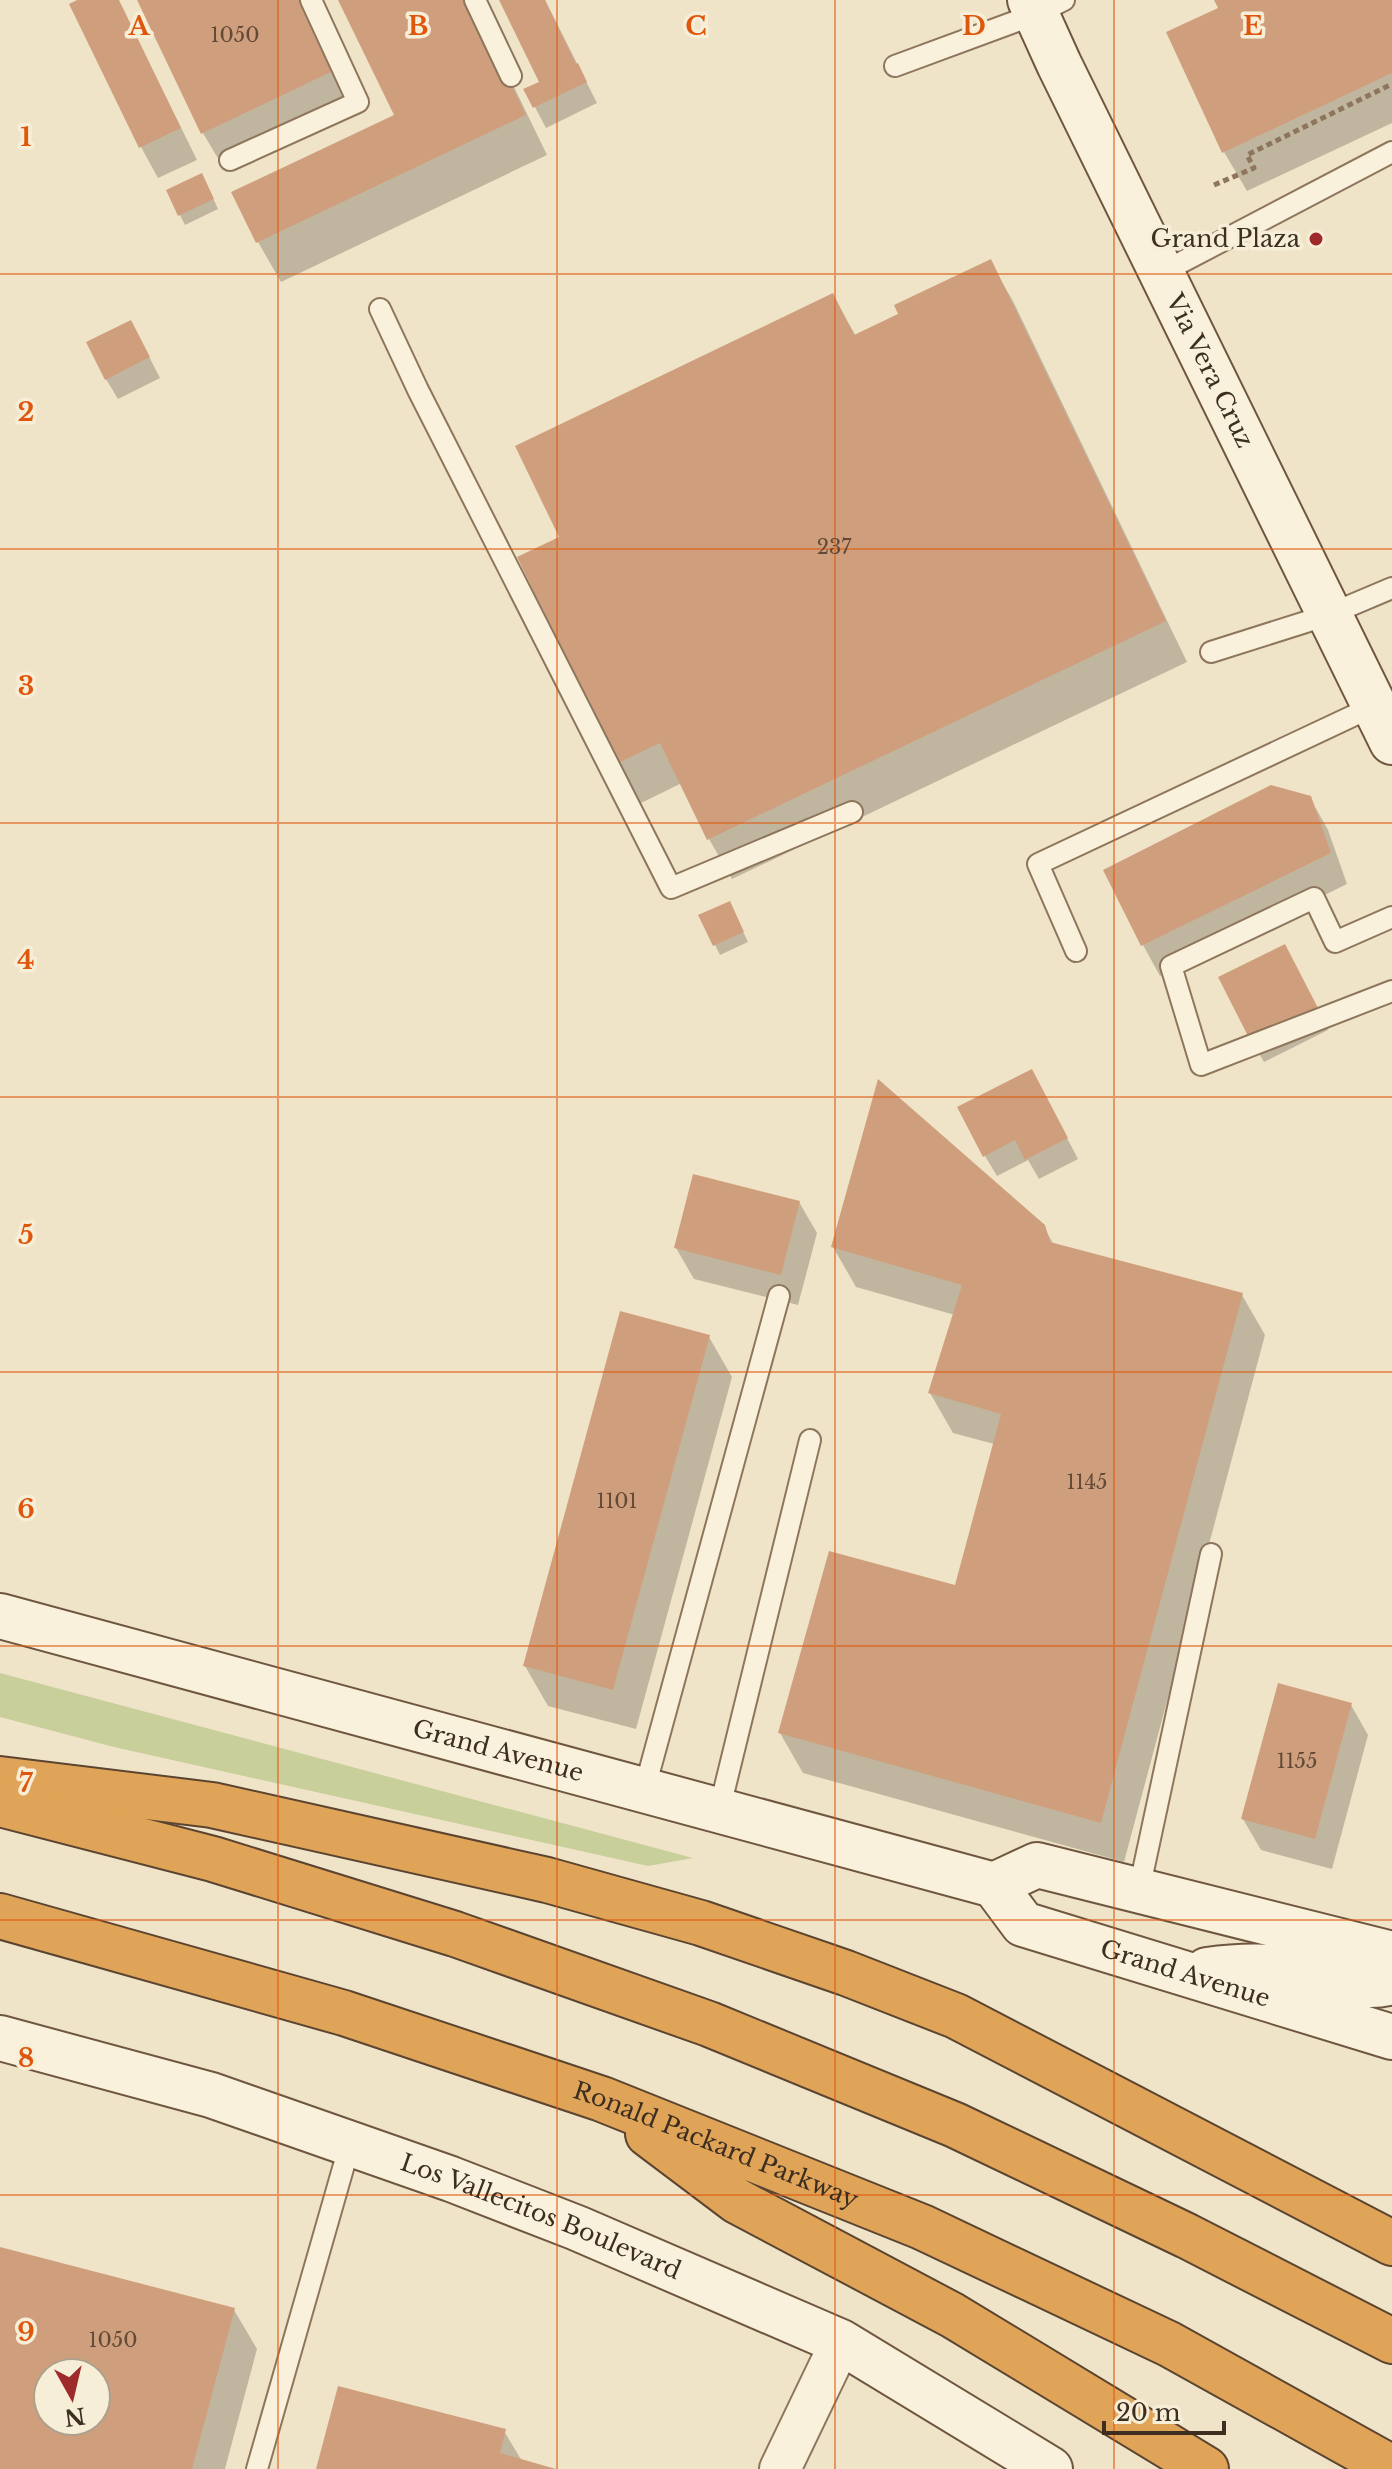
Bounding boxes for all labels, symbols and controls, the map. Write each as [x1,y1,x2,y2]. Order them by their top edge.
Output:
text: A [127,10,150,42]
text: B [408,10,428,42]
text: C [685,10,707,42]
text: D [962,10,986,42]
text: E [1243,10,1263,42]
house number: 1050 [211,23,259,47]
text: 1 [20,121,32,153]
place label: Grand Plaza [1151,224,1301,253]
marker: Grand Plaza [1307,230,1325,248]
street label: Via Vera Cruz [1160,288,1260,452]
text: 2 [18,396,34,428]
house number: 237 [817,535,852,559]
text: 3 [18,670,34,702]
text: 4 [17,944,35,976]
text: 5 [18,1219,34,1251]
house number: 1145 [1067,1470,1107,1494]
house number: 1101 [596,1489,638,1513]
text: 6 [17,1493,35,1525]
street label: Grand Avenue [410,1713,587,1787]
house number: 1155 [1277,1749,1317,1773]
text: 7 [19,1767,33,1799]
street label: Grand Avenue [1097,1934,1274,2013]
text: 8 [18,2042,34,2074]
street label: Ronald Packard Parkway [570,2075,863,2214]
street label: Los Vallecitos Boulevard [397,2147,685,2285]
text: 9 [17,2316,35,2348]
house number: 1050 [89,2328,137,2352]
north arrow [32,2357,112,2437]
scale bar [1104,2385,1224,2435]
text: 20 m [1116,2398,1181,2427]
text: N [62,2402,87,2431]

